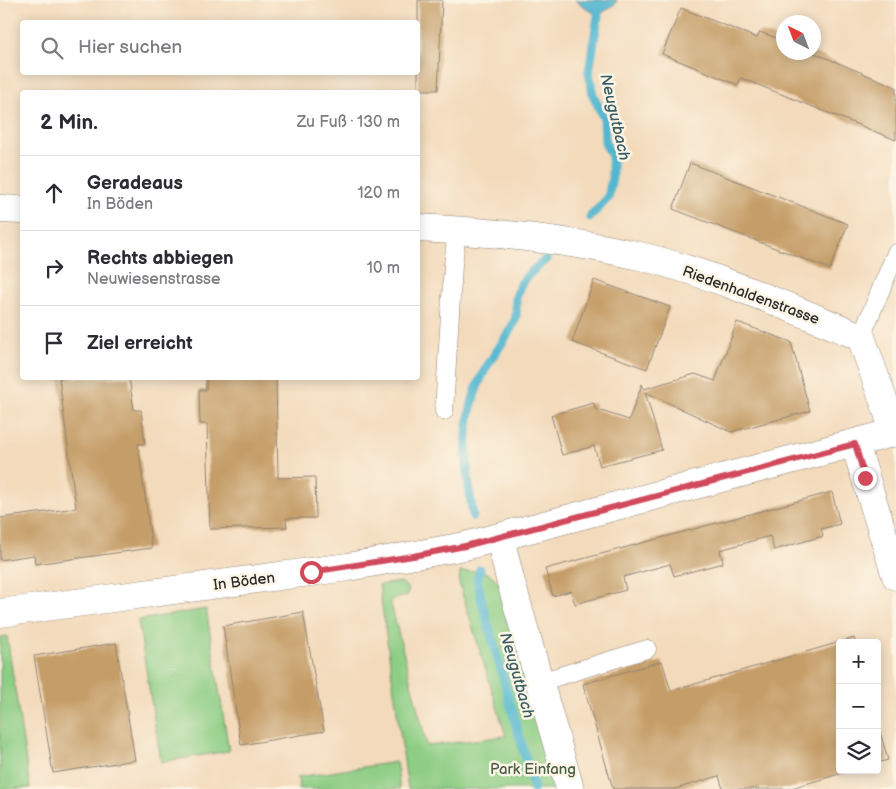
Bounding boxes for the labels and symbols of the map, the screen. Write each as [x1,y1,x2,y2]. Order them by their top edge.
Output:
north arrow [776,15,821,60]
water label: Neugutbach [595,72,634,163]
street label: Riedenhaldenstrasse [680,262,822,329]
route end [854,467,877,490]
route start [300,561,323,584]
street label: In Böden [212,568,276,595]
water label: Neugutbach [495,630,538,721]
park label: Park Einfang [490,760,576,779]

